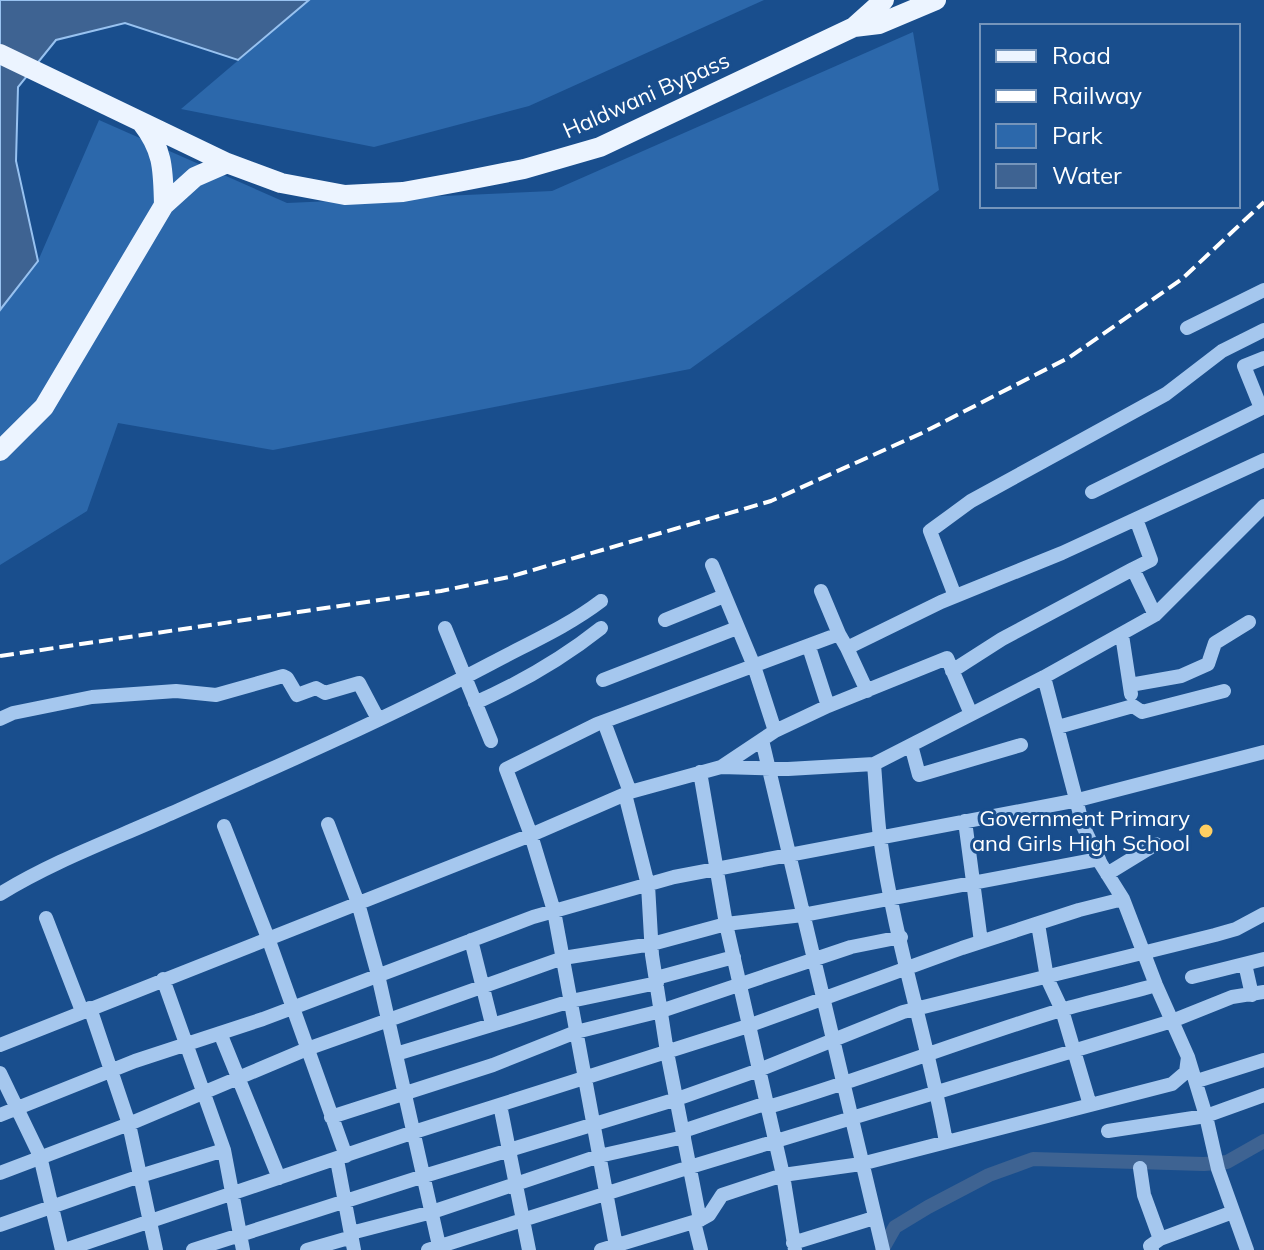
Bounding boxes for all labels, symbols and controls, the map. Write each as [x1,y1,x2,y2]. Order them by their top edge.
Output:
legend [980,24,1240,208]
text: Road [1052,40,1111,70]
street label: Haldwani Bypass [558,46,734,144]
text: Railway [1052,80,1142,110]
text: Park [1052,120,1103,150]
text: Water [1052,160,1122,190]
place label: Government Primary and Girls High School [972,804,1190,857]
marker: Government Primary and Girls High School [1197,822,1215,840]

